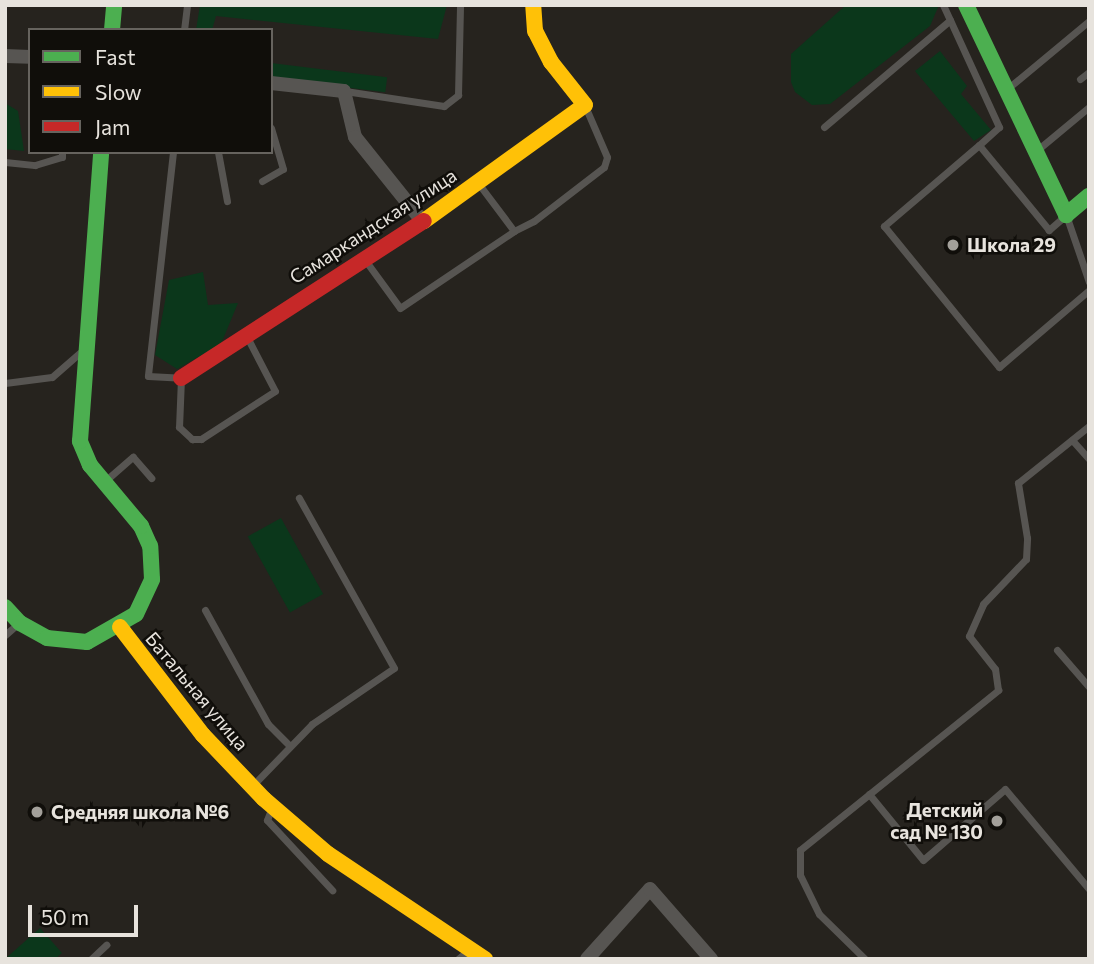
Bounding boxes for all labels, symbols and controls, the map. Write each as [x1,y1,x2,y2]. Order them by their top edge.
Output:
legend [28,28,273,154]
text: Fast [95,44,136,69]
text: Slow [95,79,142,104]
text: Jam [95,114,130,139]
street label: Самаркандская улица [285,164,461,288]
place label: Школа 29 [967,234,1056,256]
marker: Школа 29 [945,237,961,253]
street label: Батальная улица [141,627,253,755]
place label: Детский сад № 130 [890,799,983,843]
place label: Средняя школа №6 [51,801,229,823]
marker: Средняя школа №6 [29,804,45,820]
marker: Детский сад № 130 [989,813,1005,829]
scale bar [32,890,142,934]
text: 50 m [41,904,89,929]

